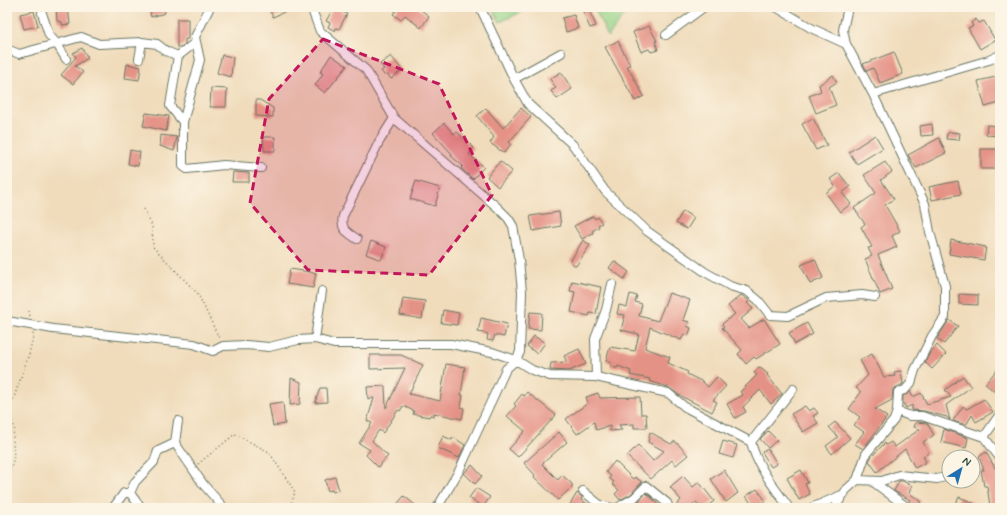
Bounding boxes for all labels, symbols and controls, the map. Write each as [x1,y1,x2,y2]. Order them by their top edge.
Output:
north arrow [941,449,981,489]
text: N [959,454,974,470]

